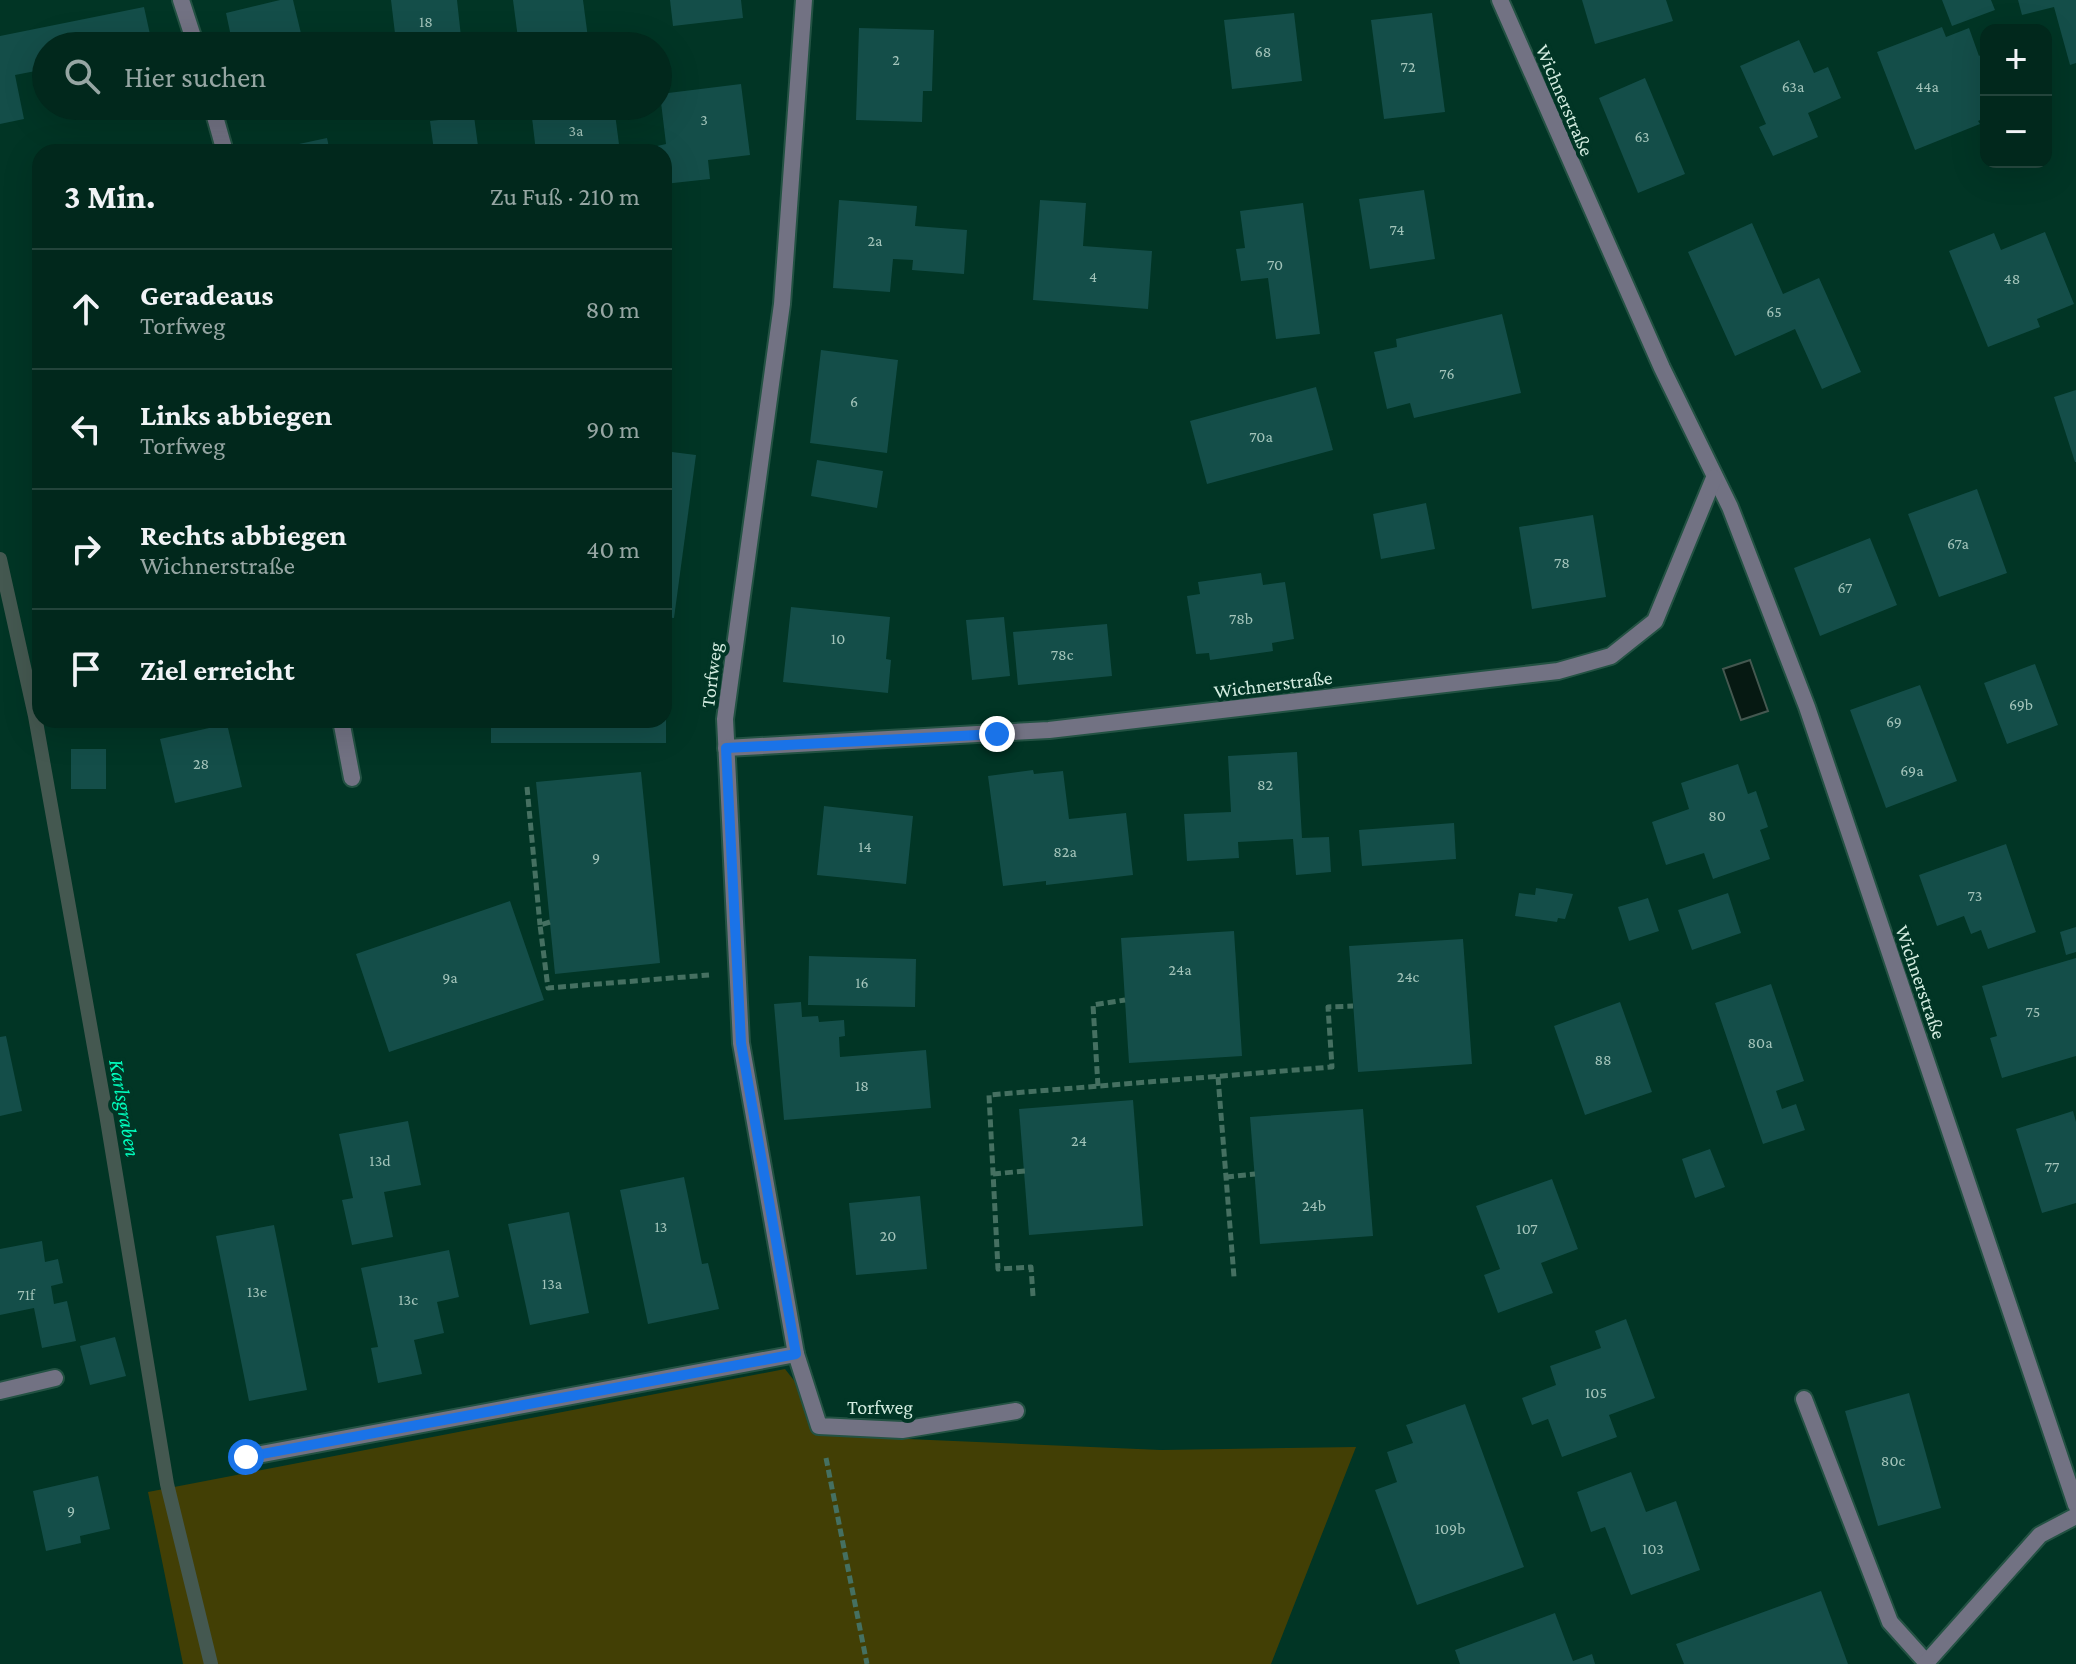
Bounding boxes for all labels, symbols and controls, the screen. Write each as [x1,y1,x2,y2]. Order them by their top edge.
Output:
house number: 18 [419,13,433,30]
map controls [1980,24,2052,168]
button: + [1980,24,2052,96]
search box [32,32,672,120]
street label: Wichnerstraße [1532,41,1598,159]
house number: 68 [1255,43,1271,60]
house number: 2 [892,51,900,68]
icon: search [60,54,104,98]
house number: 72 [1401,58,1416,75]
text: Hier suchen [124,60,266,93]
house number: 63a [1782,78,1805,95]
house number: 44a [1915,78,1939,95]
button: − [1980,96,2052,168]
house number: 3 [700,111,708,128]
house number: 3a [569,122,584,139]
house number: 63 [1634,128,1650,145]
text: 3 Min. [64,178,156,215]
text: Zu Fuß · 210 m [490,182,640,211]
house number: 74 [1389,221,1405,238]
house number: 2a [867,232,883,249]
house number: 70 [1267,256,1283,273]
house number: 4 [1089,268,1097,285]
house number: 48 [2004,270,2020,287]
text: Geradeaus [140,278,274,311]
icon: ahead [64,287,108,331]
text: 80 m [586,295,640,324]
house number: 65 [1766,303,1782,320]
text: Torfweg [140,311,226,340]
house number: 76 [1439,365,1455,382]
house number: 6 [850,393,858,410]
text: Links abbiegen [140,398,332,431]
icon: left [64,407,108,451]
text: 90 m [586,415,640,444]
house number: 70a [1249,428,1273,445]
text: Torfweg [140,431,226,460]
text: Rechts abbiegen [140,518,347,551]
icon: right [64,527,108,571]
text: 40 m [586,535,640,564]
house number: 67a [1947,535,1970,552]
text: Wichnerstraße [140,551,295,580]
house number: 78 [1554,554,1570,571]
house number: 67 [1838,579,1853,596]
house number: 78b [1229,610,1253,627]
house number: 10 [831,630,845,647]
street label: Torfweg [696,641,727,709]
house number: 78c [1051,646,1074,663]
icon: arrive [64,647,108,691]
text: Ziel erreicht [140,653,295,686]
street label: Wichnerstraße [1213,666,1334,702]
house number: 69b [2009,696,2033,713]
house number: 69 [1886,713,1902,730]
route end [979,716,1015,752]
house number: 28 [193,755,209,772]
house number: 69a [1900,762,1924,779]
house number: 82 [1257,776,1273,793]
house number: 80 [1708,807,1726,824]
house number: 14 [858,838,872,855]
house number: 82a [1053,843,1077,860]
house number: 9 [592,849,600,866]
house number: 73 [1968,887,1982,904]
street label: Wichnerstraße [1891,922,1951,1042]
house number: 24a [1168,961,1192,978]
house number: 24c [1397,968,1420,985]
house number: 9a [442,969,458,986]
house number: 16 [855,974,869,991]
house number: 75 [2026,1003,2040,1020]
house number: 80a [1747,1034,1773,1051]
house number: 88 [1594,1051,1612,1068]
water label: Karlsgraben [104,1057,146,1159]
house number: 18 [855,1077,869,1094]
house number: 24 [1071,1132,1087,1149]
house number: 13d [369,1152,391,1169]
house number: 77 [2045,1158,2060,1175]
house number: 24b [1302,1197,1326,1214]
house number: 13 [655,1218,667,1235]
house number: 107 [1516,1220,1538,1237]
house number: 20 [880,1227,896,1244]
house number: 13a [542,1275,563,1292]
house number: 13e [247,1283,267,1300]
house number: 71f [17,1286,36,1303]
house number: 13c [398,1291,418,1308]
house number: 105 [1585,1384,1607,1401]
street label: Torfweg [847,1396,913,1419]
route start [228,1439,264,1475]
house number: 80c [1881,1452,1906,1469]
house number: 9 [67,1502,75,1519]
house number: 109b [1435,1520,1465,1537]
house number: 103 [1642,1540,1664,1557]

